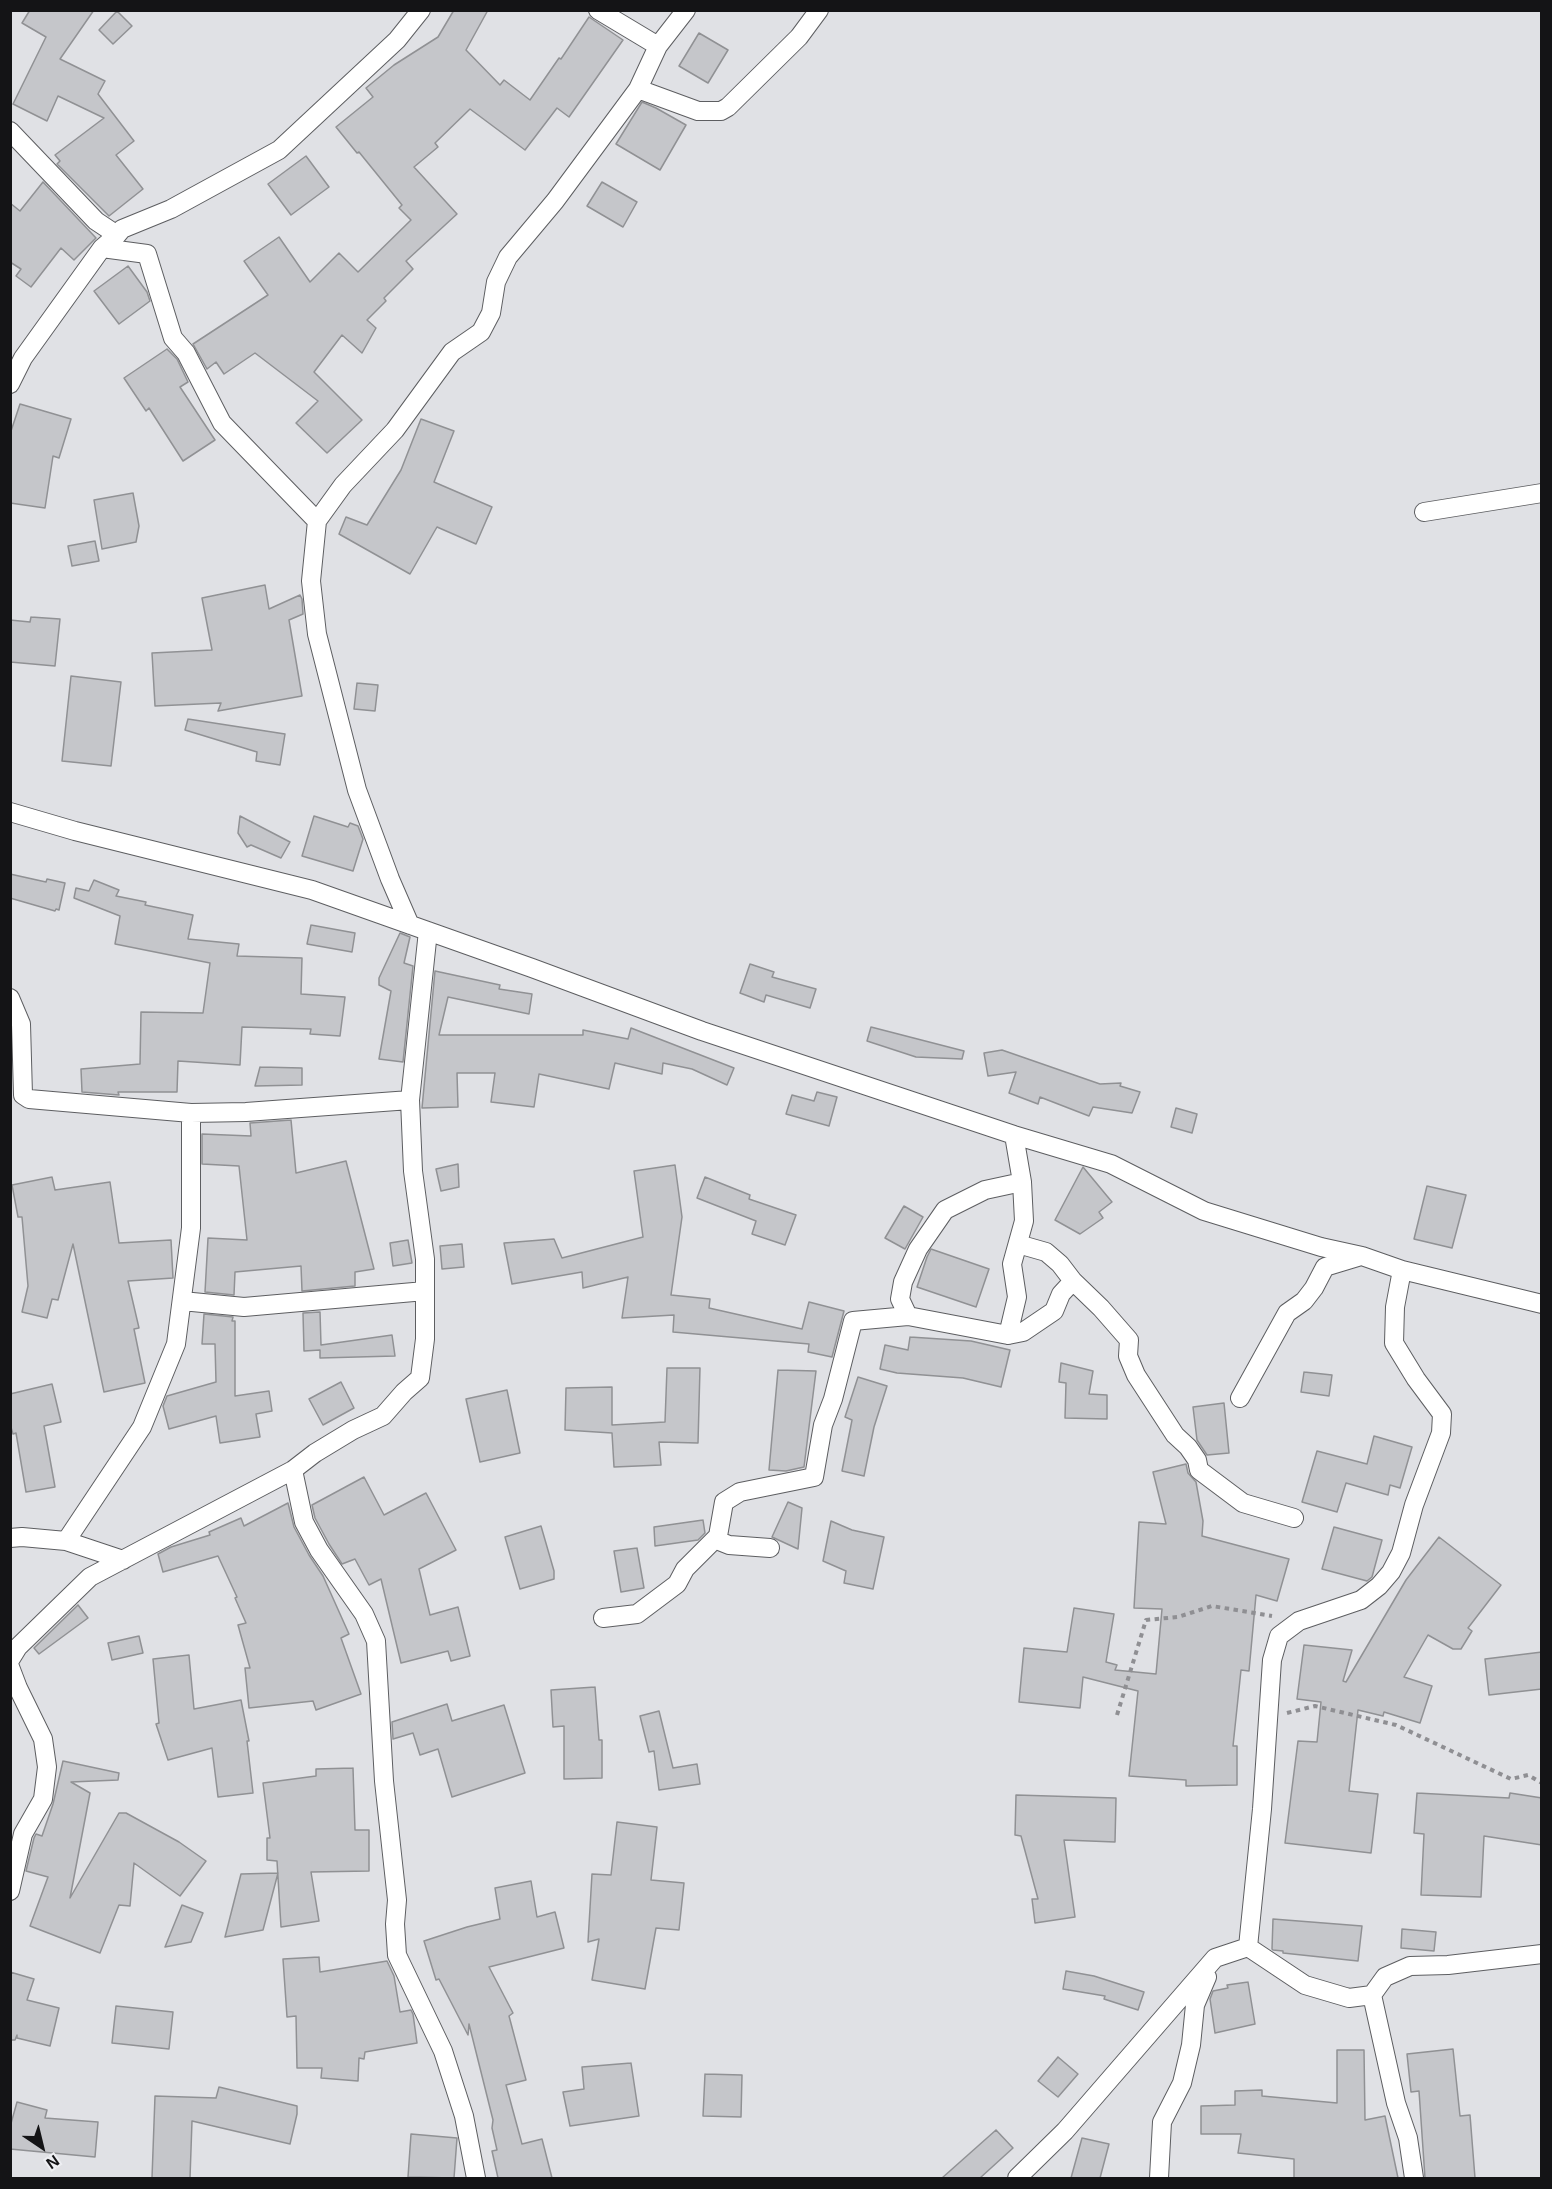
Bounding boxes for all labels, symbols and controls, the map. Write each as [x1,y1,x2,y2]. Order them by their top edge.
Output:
north arrow [12,2117,72,2177]
text: N [43,2152,62,2172]

